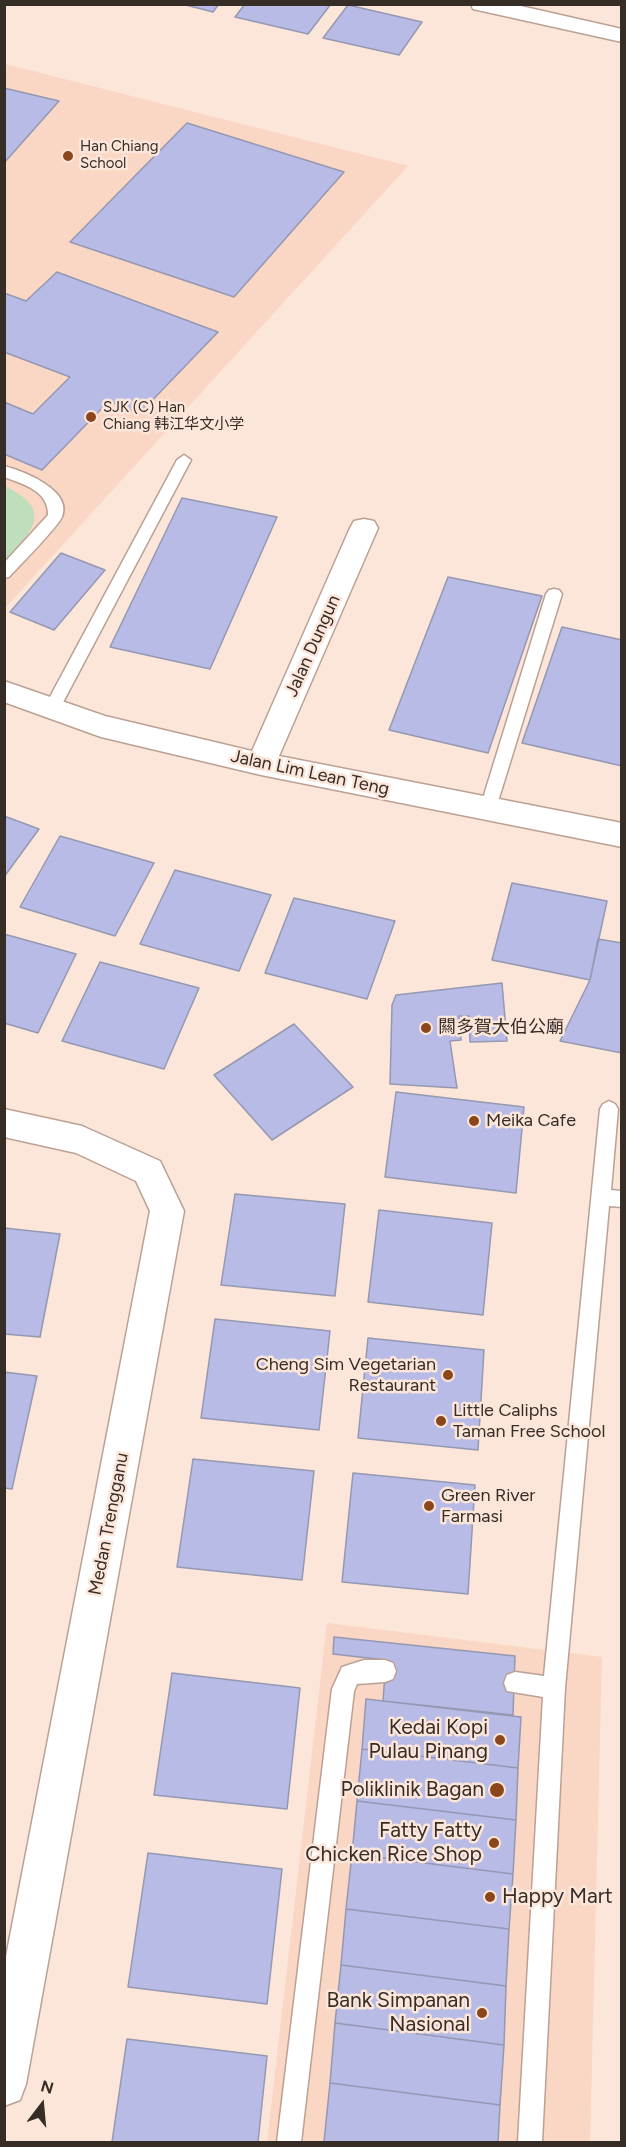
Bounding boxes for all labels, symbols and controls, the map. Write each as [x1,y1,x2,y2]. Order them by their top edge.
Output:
place label: Han Chiang School [80,138,158,173]
marker: Han Chiang School [61,149,75,163]
place label: SJK (C) Han Chiang 韩江华文小学 [103,399,244,434]
marker: SJK (C) Han Chiang 韩江华文小学 [84,410,98,424]
street label: Jalan Dungun [281,592,345,700]
street label: Jalan Lim Lean Teng [229,746,391,800]
place label: 闗多賀大伯公廟 [438,1017,564,1039]
marker: 闗多賀大伯公廟 [419,1021,433,1035]
place label: Meika Cafe [486,1110,576,1132]
marker: Meika Cafe [467,1114,481,1128]
place label: Cheng Sim Vegetarian Restaurant [256,1354,436,1396]
marker: Cheng Sim Vegetarian Restaurant [441,1368,455,1382]
place label: Little Caliphs Taman Free School [453,1400,605,1442]
marker: Little Caliphs Taman Free School [434,1414,448,1428]
street label: Medan Trengganu [85,1451,133,1597]
place label: Green River Farmasi [441,1485,535,1528]
marker: Green River Farmasi [422,1499,436,1513]
place label: Kedai Kopi Pulau Pinang [368,1715,488,1765]
marker: Kedai Kopi Pulau Pinang [493,1733,507,1747]
place label: Poliklinik Bagan [340,1777,484,1803]
marker: Poliklinik Bagan [488,1781,506,1799]
place label: Fatty Fatty Chicken Rice Shop [305,1818,482,1868]
marker: Fatty Fatty Chicken Rice Shop [487,1836,501,1850]
place label: Happy Mart [502,1884,613,1910]
marker: Happy Mart [483,1890,497,1904]
place label: Bank Simpanan Nasional [326,1988,470,2038]
marker: Bank Simpanan Nasional [475,2006,489,2020]
north arrow [12,2075,72,2135]
text: N [39,2076,56,2098]

